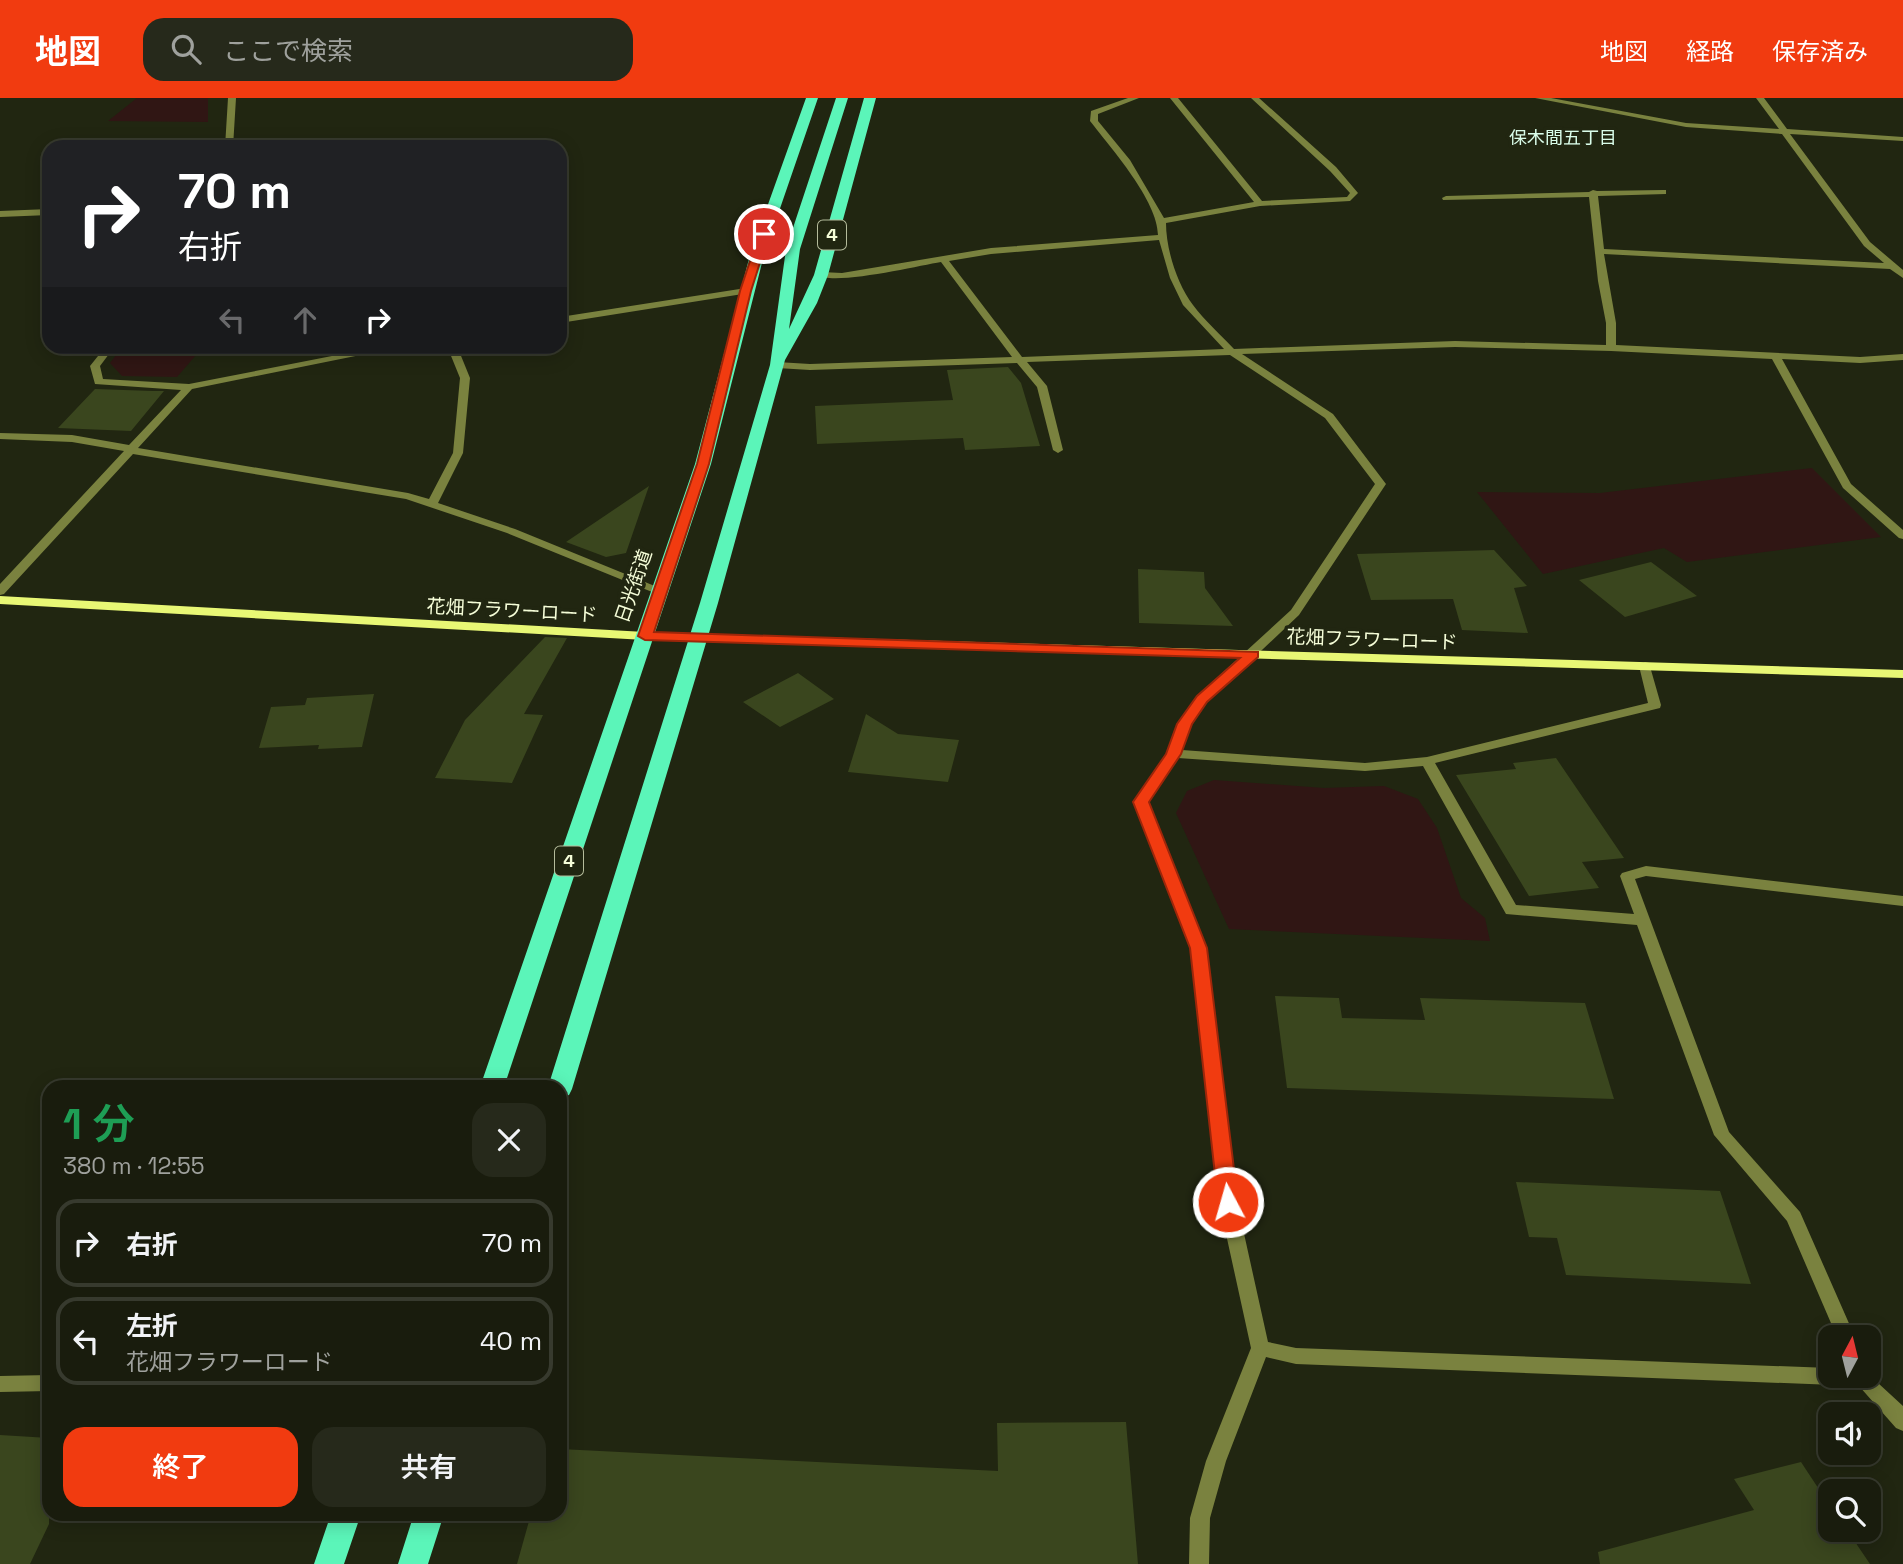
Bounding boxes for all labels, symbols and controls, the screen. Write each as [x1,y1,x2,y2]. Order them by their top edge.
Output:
search box [143,18,633,81]
icon: search [167,30,205,68]
text: 地図 [35,31,101,73]
text: ここで検索 [223,34,353,68]
text: 地図 [1600,36,1648,67]
text: 経路 [1686,36,1734,67]
text: 保存済み [1772,36,1868,67]
district label: 保木間五丁目 [1509,126,1617,149]
text: 70 m [178,160,291,222]
icon: right [63,168,154,259]
pin [734,204,794,264]
icon: arrive [745,215,783,253]
road number: 4 [818,220,846,250]
text: 右折 [178,227,242,267]
icon: left [213,301,251,339]
icon: ahead [286,301,324,339]
icon: right [359,301,397,339]
street label: 日光街道 [609,546,658,626]
street label: 花畑フラワーロード [426,594,598,627]
street label: 花畑フラワーロード [1286,624,1458,655]
road number: 4 [555,846,583,876]
text: 1 分 [63,1098,135,1151]
button: close [472,1103,546,1177]
text: 380 m · 12:55 [63,1151,205,1181]
position arrow [1191,1165,1265,1239]
icon: right [67,1224,105,1262]
text: 70 m [482,1226,542,1260]
text: 右折 [126,1228,178,1262]
text: 左折 [126,1309,178,1343]
icon: left [67,1322,105,1360]
text: 40 m [480,1324,542,1358]
north arrow [1818,1325,1881,1388]
map controls [1818,1325,1881,1542]
text: 花畑フラワーロード [126,1347,333,1377]
button: sound [1818,1402,1881,1465]
button: 終了 [63,1427,298,1507]
button: 共有 [312,1427,546,1507]
button: search [1818,1479,1881,1542]

